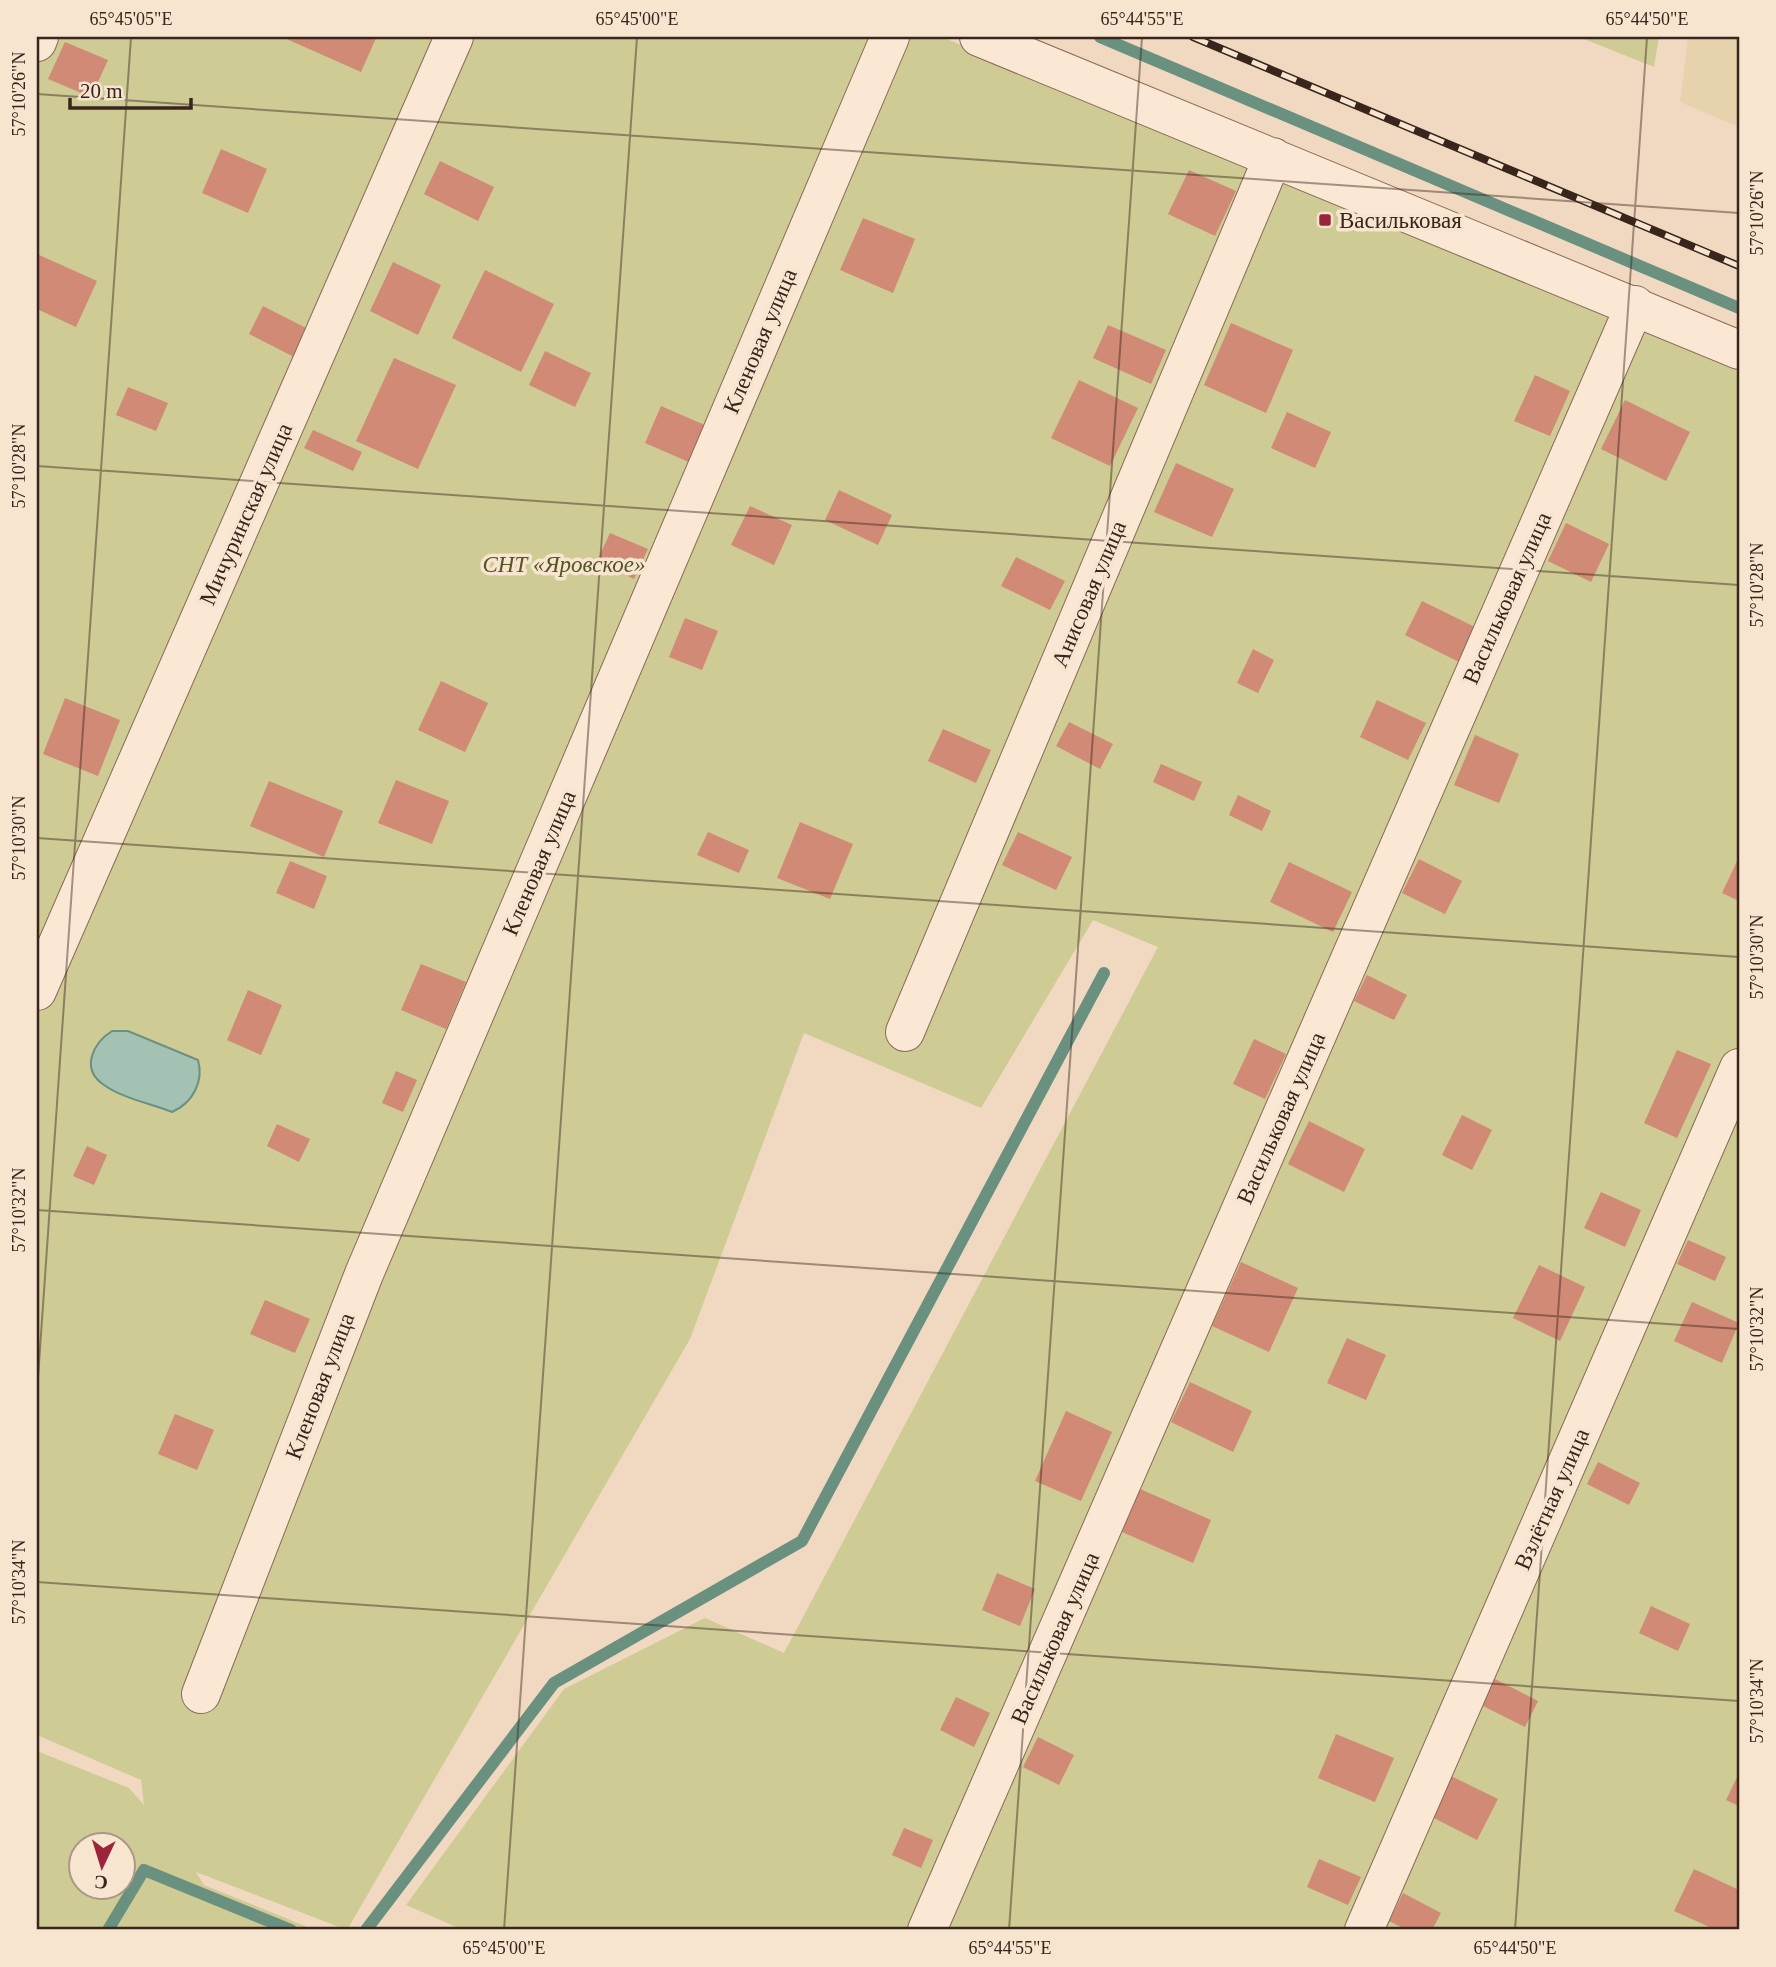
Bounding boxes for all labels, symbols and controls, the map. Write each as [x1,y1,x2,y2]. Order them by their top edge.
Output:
text: 65°45'05"E [90,9,172,29]
text: 65°45'00"E [596,9,678,29]
text: 65°44'55"E [1101,9,1183,29]
text: 65°44'50"E [1606,9,1688,29]
text: 57°10'26"N [9,52,29,136]
scale bar [70,66,191,110]
text: 20 m [80,79,123,103]
text: 57°10'26"N [1747,171,1767,255]
place label: Васильковая [1339,208,1462,233]
marker: Васильковая [1317,212,1333,228]
street label: Кленовая улица [718,265,802,417]
street label: Мичуринская улица [195,419,297,609]
text: 57°10'28"N [9,424,29,508]
street label: Васильковая улица [1458,508,1556,688]
street label: Анисовая улица [1047,517,1131,671]
text: 57°10'28"N [1747,543,1767,627]
park label: СНТ «Яровское» [482,552,646,577]
street label: Кленовая улица [497,787,581,939]
text: 57°10'30"N [9,796,29,880]
text: 57°10'30"N [1747,915,1767,999]
street label: Васильковая улица [1232,1028,1330,1208]
text: 57°10'32"N [9,1168,29,1252]
text: 57°10'32"N [1747,1287,1767,1371]
street label: Кленовая улица [281,1309,359,1463]
street label: Взлётная улица [1510,1425,1594,1573]
text: 57°10'34"N [9,1540,29,1624]
street label: Васильковая улица [1006,1548,1104,1728]
text: 57°10'34"N [1747,1659,1767,1743]
north arrow [66,1830,136,1900]
text: С [93,1872,108,1893]
text: 65°45'00"E [463,1938,545,1958]
text: 65°44'55"E [969,1938,1051,1958]
text: 65°44'50"E [1474,1938,1556,1958]

